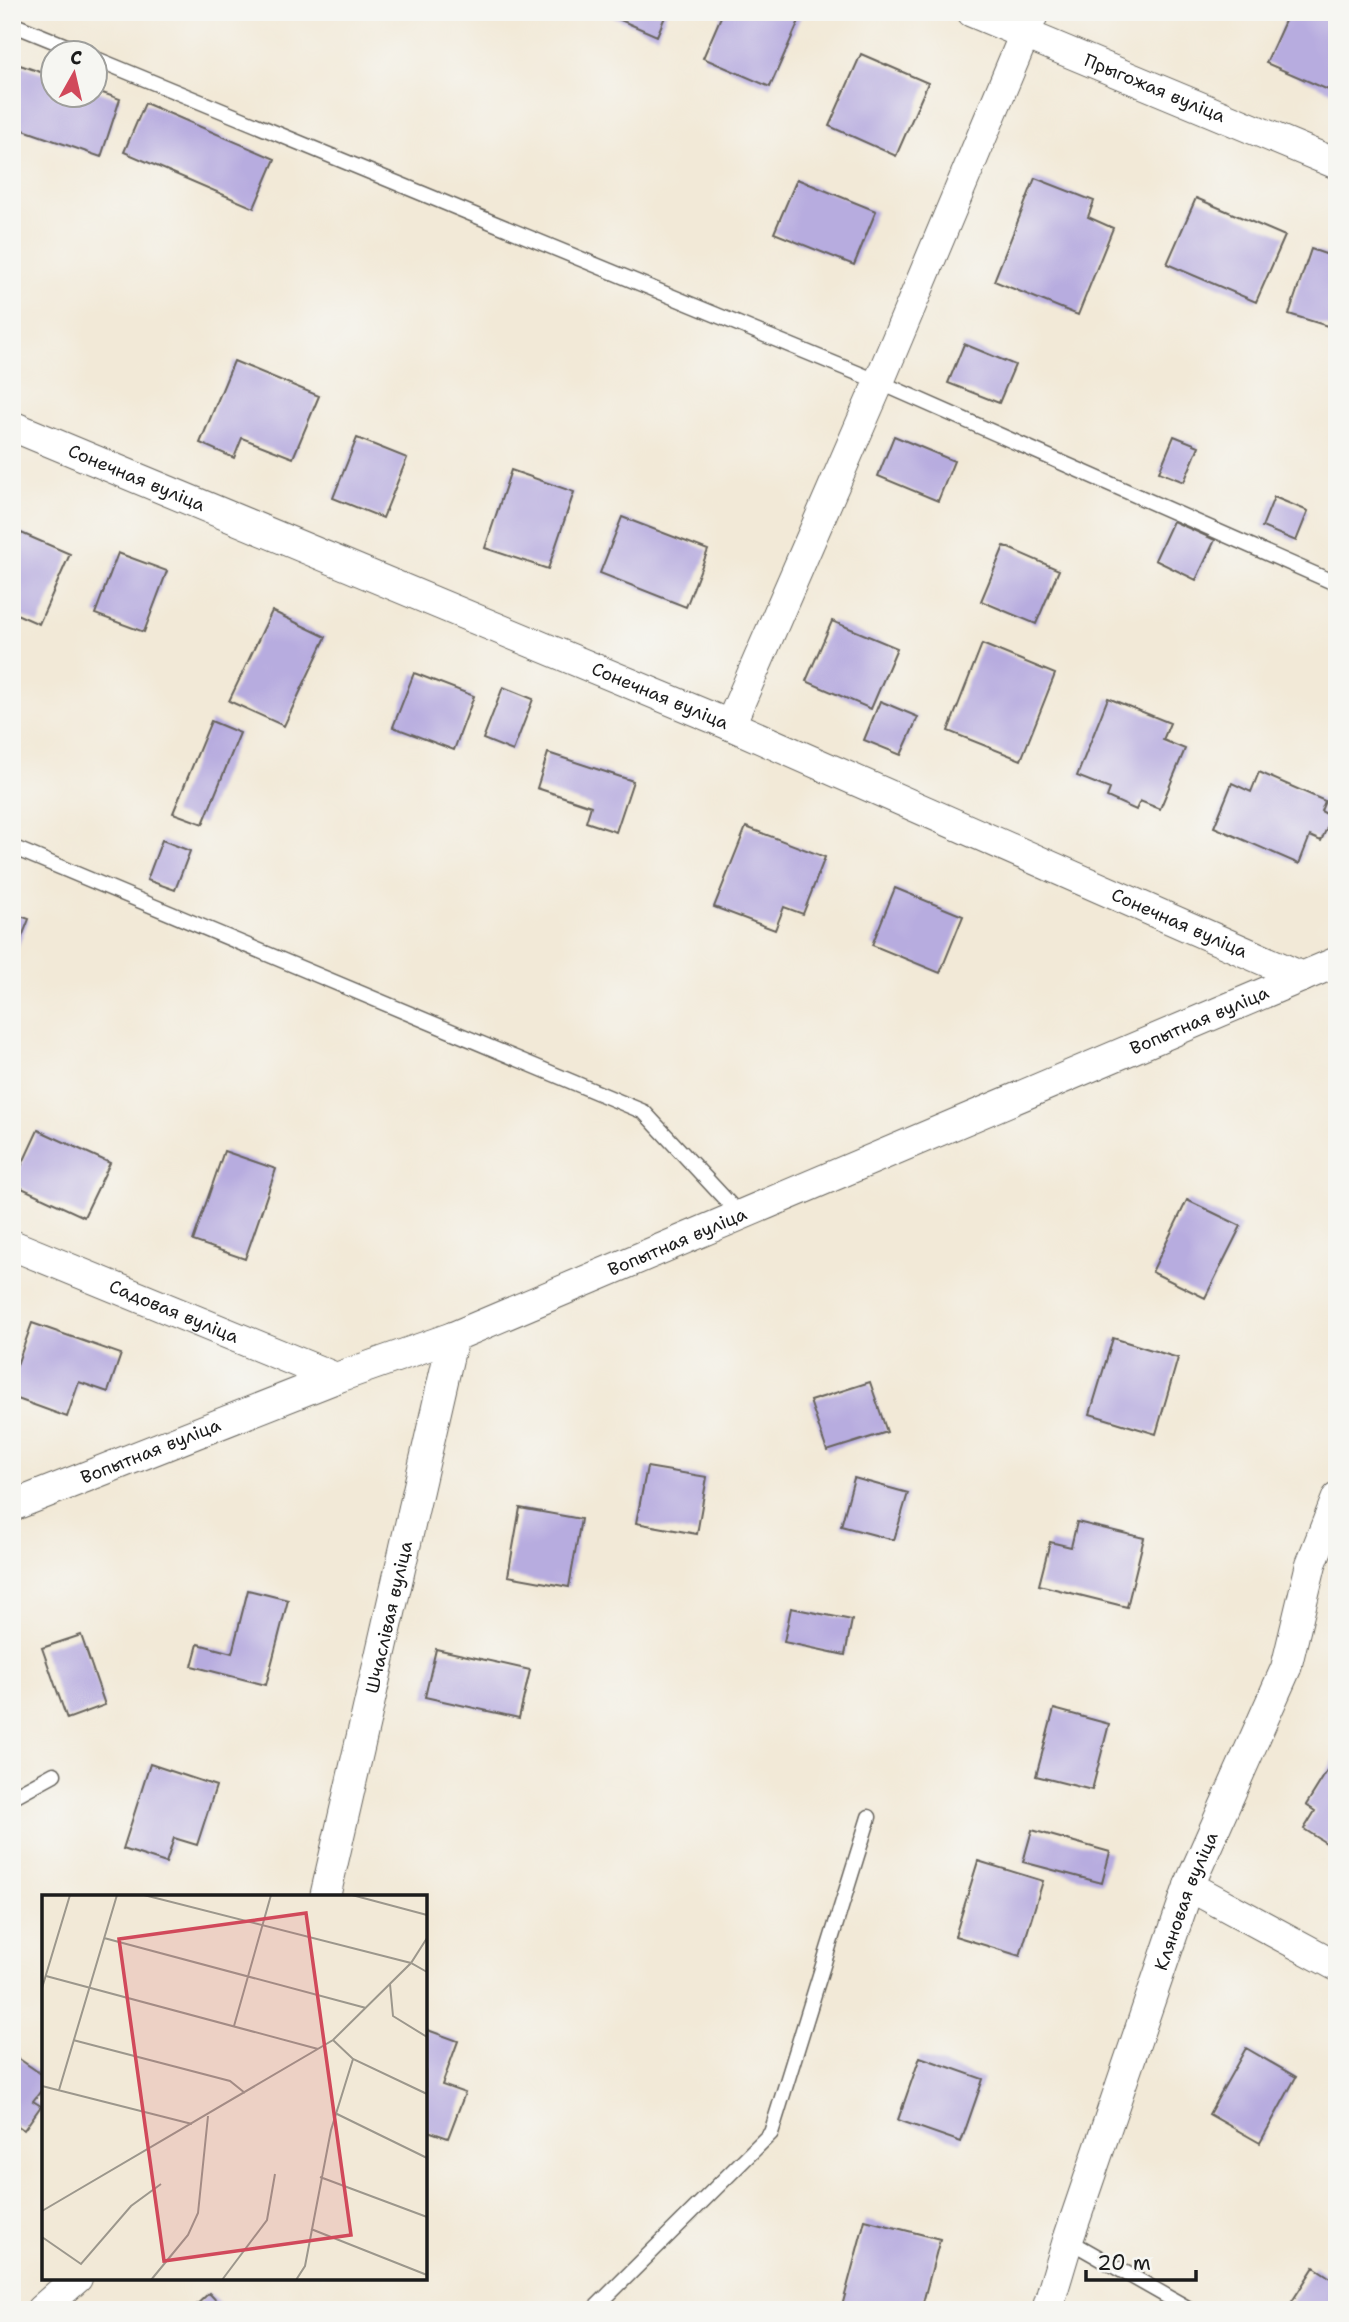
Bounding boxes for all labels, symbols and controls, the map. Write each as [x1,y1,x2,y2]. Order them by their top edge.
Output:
north arrow [38,38,108,108]
text: С [69,44,84,71]
street label: Прыгожая вуліца [1081,48,1229,128]
street label: Сонечная вуліца [64,439,209,517]
street label: Сонечная вуліца [588,657,732,735]
street label: Сонечная вуліца [1108,883,1251,964]
street label: Вопытная вуліца [1126,980,1272,1060]
street label: Вопытная вуліца [604,1202,750,1282]
street label: Садовая вуліца [105,1274,242,1349]
street label: Вопытная вуліца [77,1413,224,1490]
street label: Шчаслівая вуліца [360,1539,418,1696]
street label: Кляновая вуліца [1149,1828,1224,1974]
inset map [42,1895,427,2280]
scale bar [1086,2238,1197,2282]
text: 20 m [1097,2249,1151,2277]

